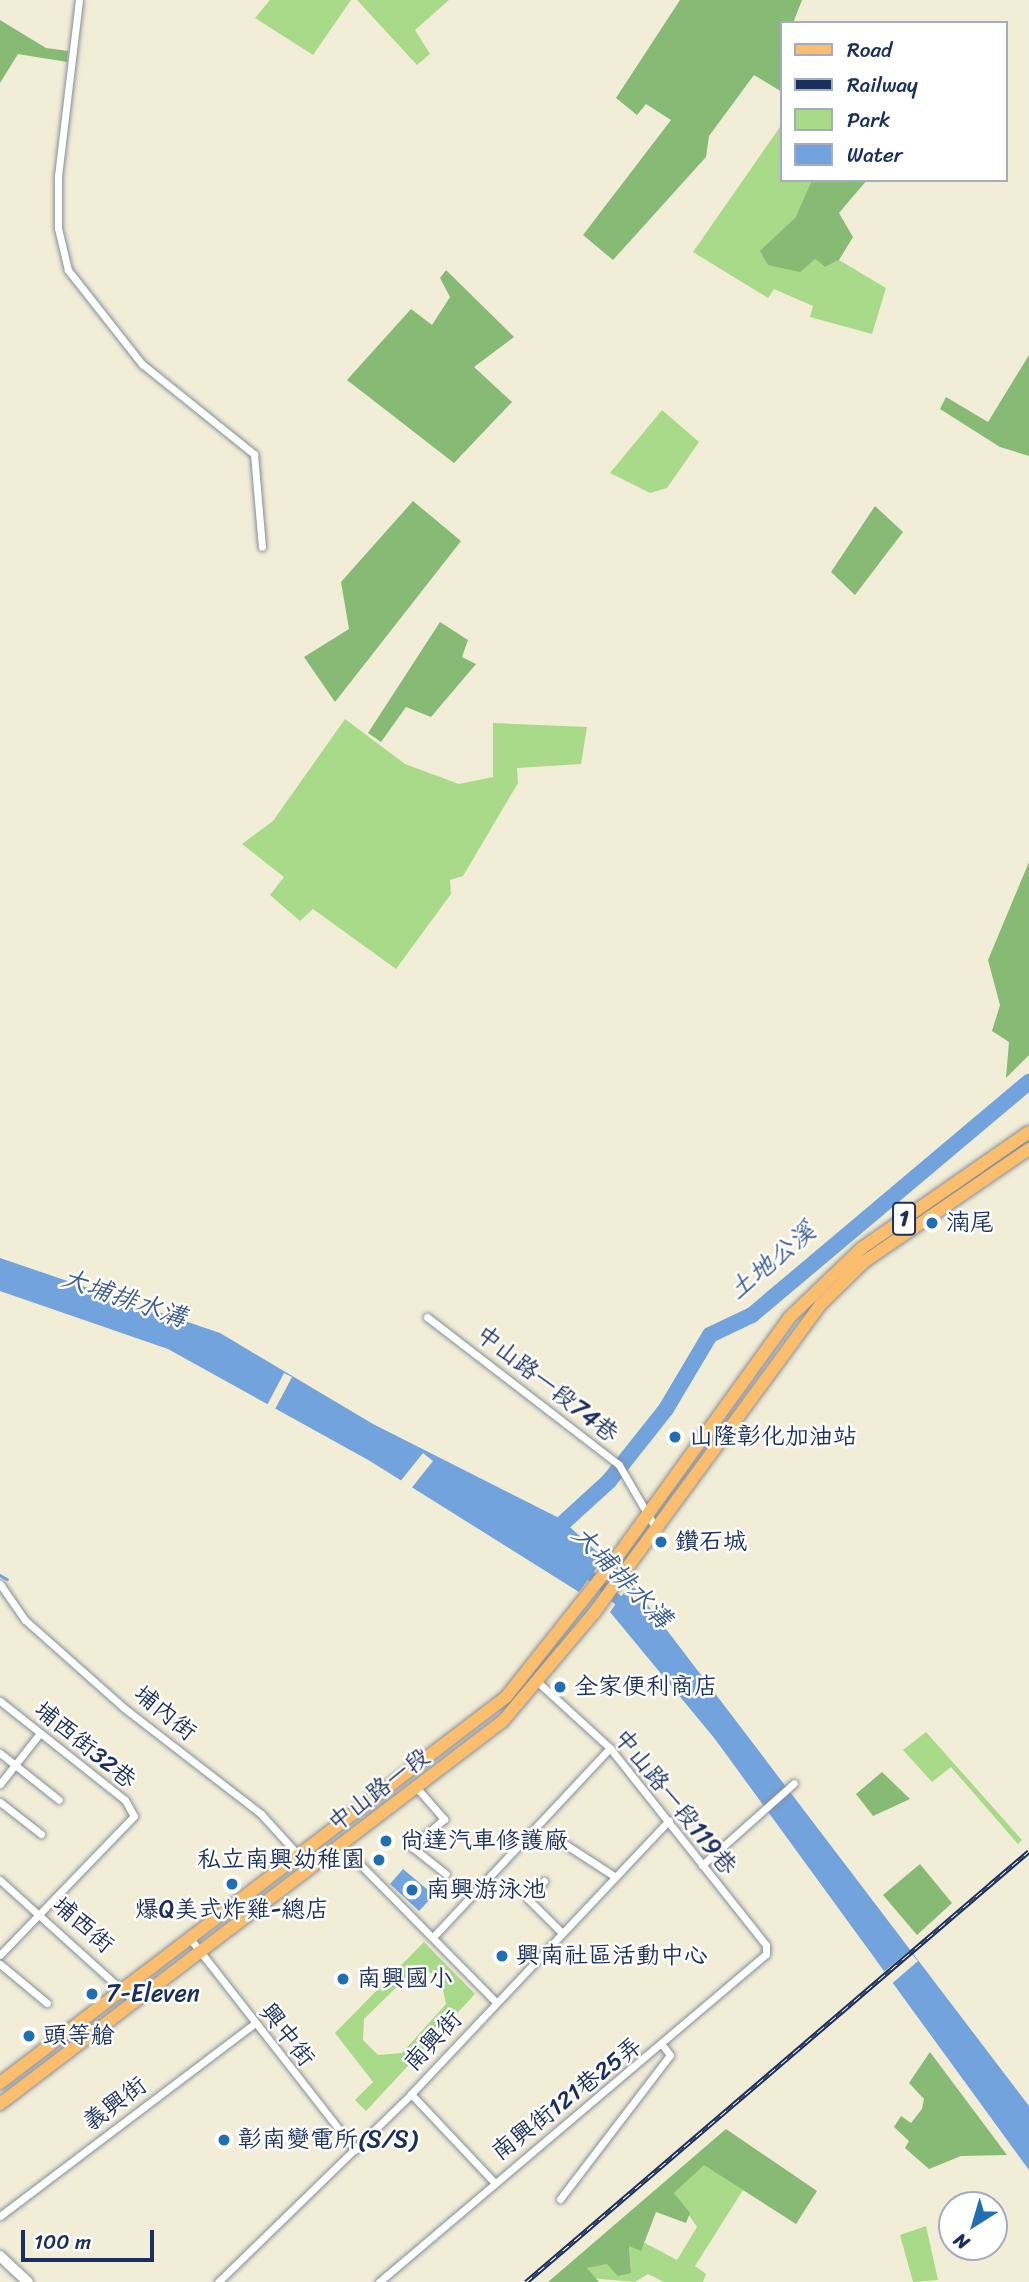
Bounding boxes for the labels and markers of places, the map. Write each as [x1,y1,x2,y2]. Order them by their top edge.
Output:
place label: 湳尾 [946,1209,994,1237]
marker: 湳尾 [924,1215,940,1231]
place label: 山隆彰化加油站 [689,1423,857,1451]
marker: 山隆彰化加油站 [667,1429,683,1445]
place label: 鑽石城 [675,1528,747,1556]
marker: 鑽石城 [653,1534,669,1550]
place label: 全家便利商店 [574,1673,718,1701]
marker: 全家便利商店 [552,1679,568,1695]
place label: 尚達汽車修護廠 [400,1827,568,1855]
marker: 尚達汽車修護廠 [378,1833,394,1849]
place label: 私立南興幼稚園 [197,1846,365,1874]
marker: 私立南興幼稚園 [371,1852,387,1868]
marker: 爆Q美式炸雞-總店 [224,1876,240,1892]
place label: 南興游泳池 [426,1876,546,1904]
marker: 南興游泳池 [404,1882,420,1898]
place label: 爆Q美式炸雞-總店 [135,1896,329,1924]
place label: 興南社區活動中心 [516,1942,708,1970]
marker: 興南社區活動中心 [494,1948,510,1964]
place label: 南興國小 [357,1965,453,1993]
marker: 南興國小 [335,1971,351,1987]
place label: 7-Eleven [106,1980,200,2008]
marker: 7-Eleven [84,1986,100,2002]
place label: 頭等艙 [43,2022,115,2050]
marker: 頭等艙 [21,2028,37,2044]
place label: 彰南變電所(S/S) [238,2126,417,2154]
marker: 彰南變電所(S/S) [216,2132,232,2148]

